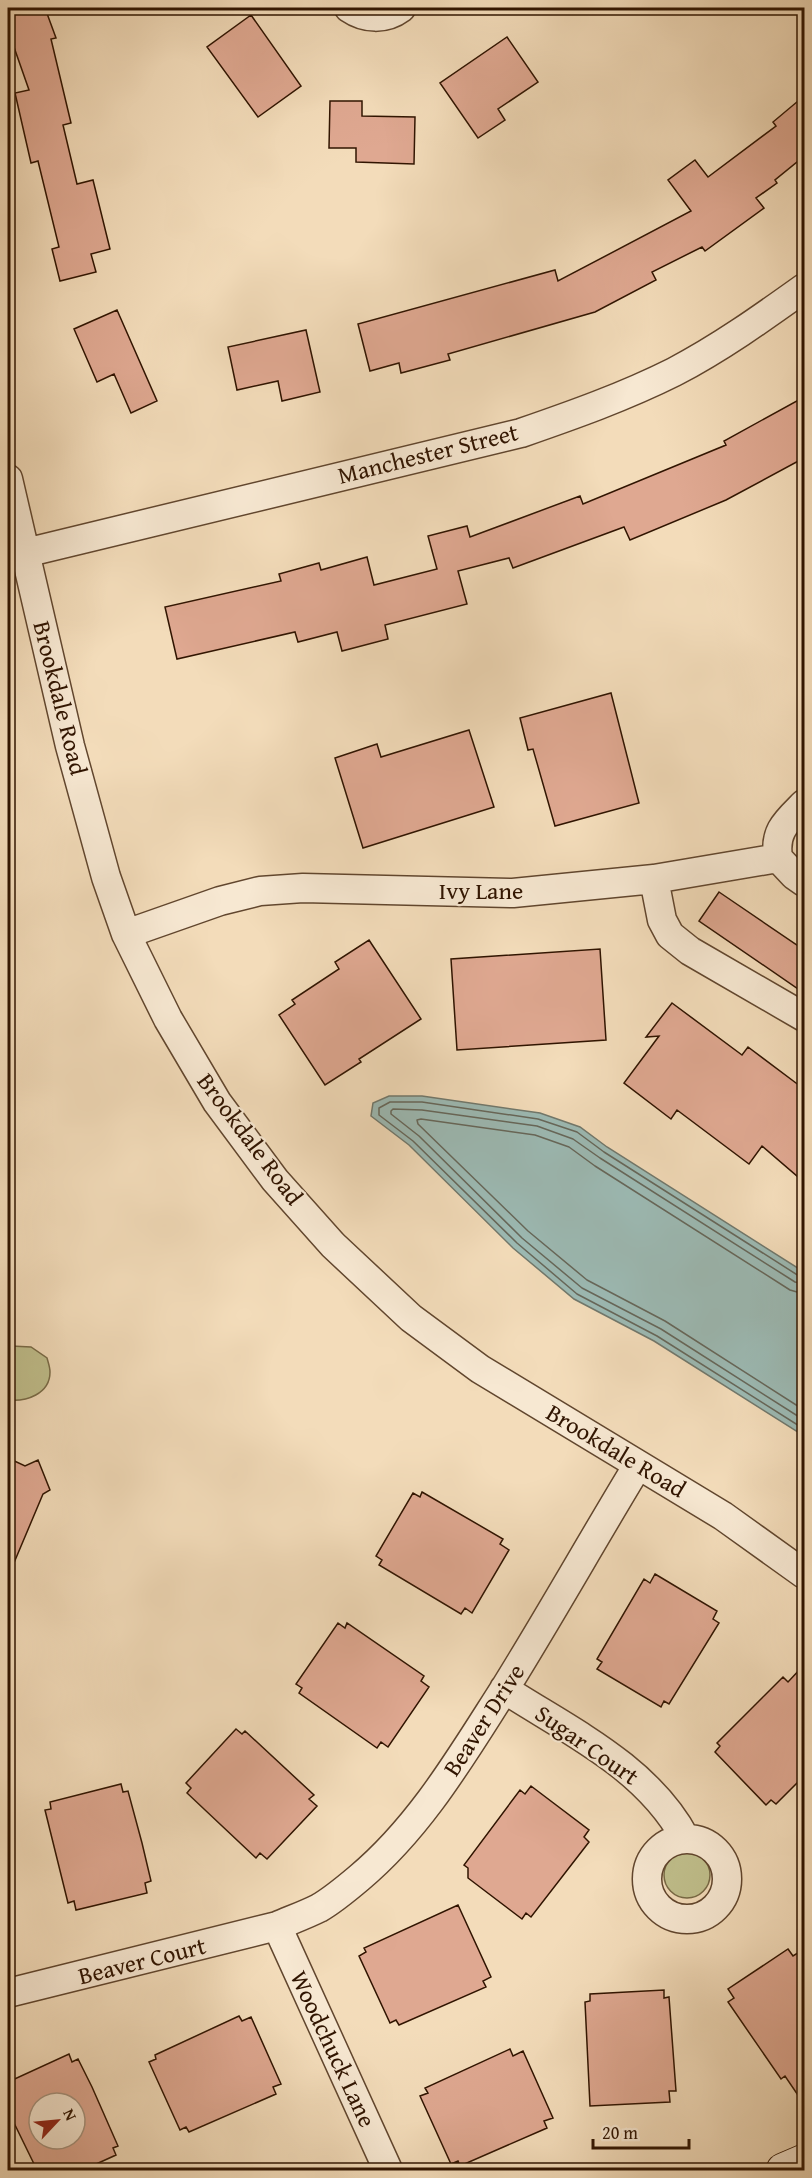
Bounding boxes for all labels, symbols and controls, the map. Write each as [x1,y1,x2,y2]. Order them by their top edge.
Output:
street label: Manchester Street [334,414,522,493]
street label: Brookdale Road [24,617,97,779]
street label: Ivy Lane [439,873,523,908]
street label: Brookdale Road [189,1065,312,1212]
street label: Brookdale Road [540,1395,693,1506]
street label: Beaver Drive [434,1657,533,1783]
street label: Sugar Court [528,1696,647,1794]
street label: Beaver Court [74,1928,210,1993]
street label: Woodchuck Lane [282,1965,385,2133]
north arrow [27,2091,87,2151]
text: N [57,2104,84,2125]
scale bar [593,2112,689,2150]
text: 20 m [602,2119,638,2146]

